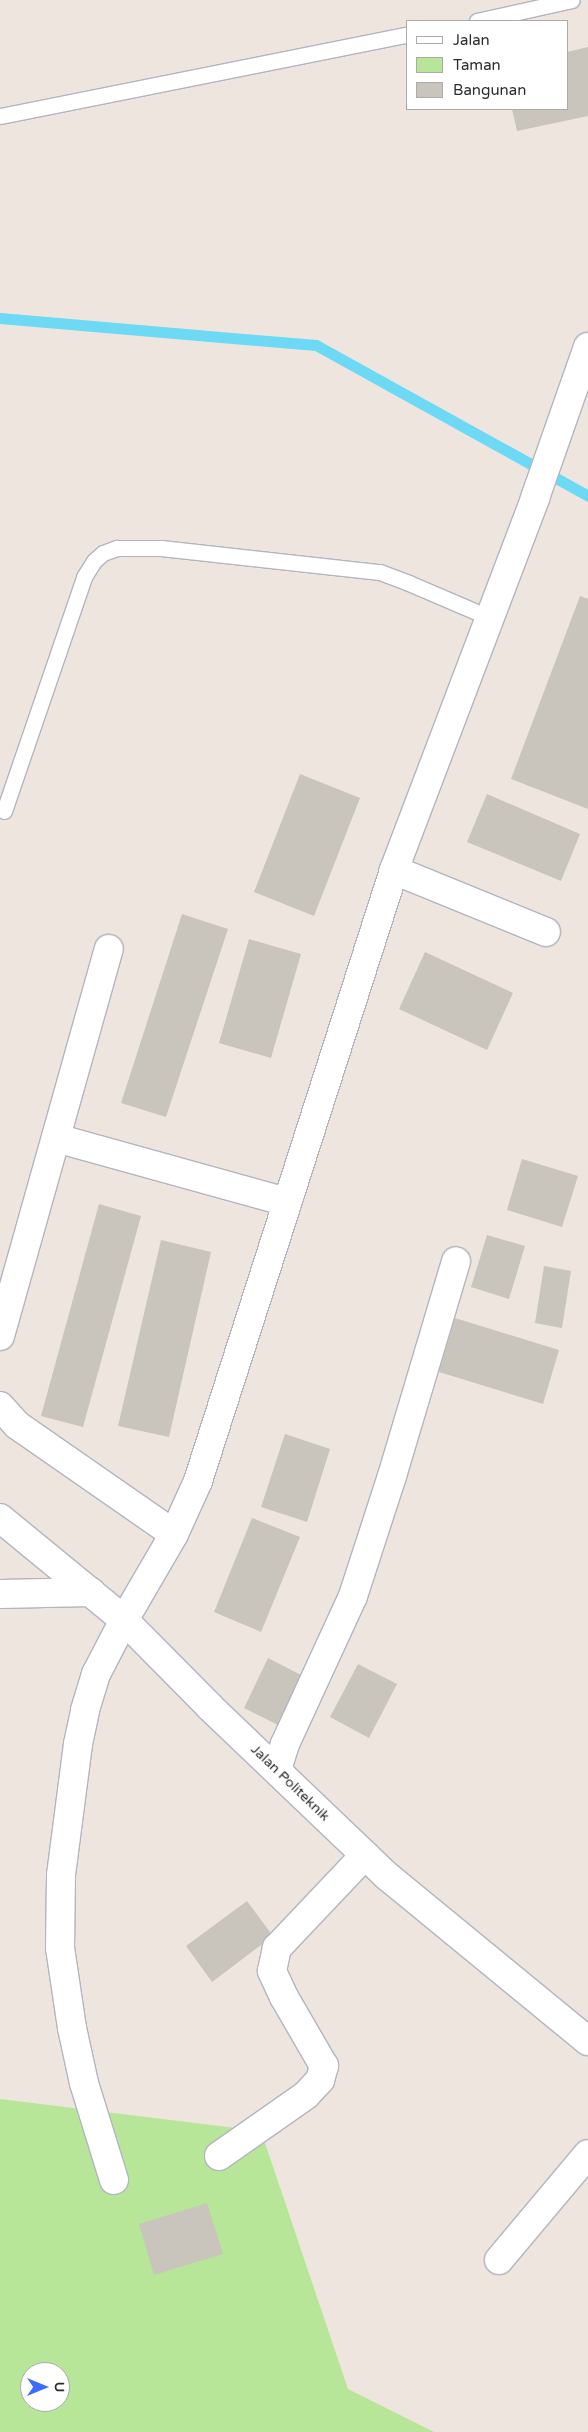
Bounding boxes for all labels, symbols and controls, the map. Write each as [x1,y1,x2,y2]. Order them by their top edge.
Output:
legend [406,20,568,110]
text: Jalan [453,31,490,49]
text: Taman [453,56,501,74]
text: Bangunan [453,81,526,99]
street label: Jalan Politeknik [247,1741,333,1825]
north arrow [20,2362,70,2412]
text: U [51,2382,68,2392]

